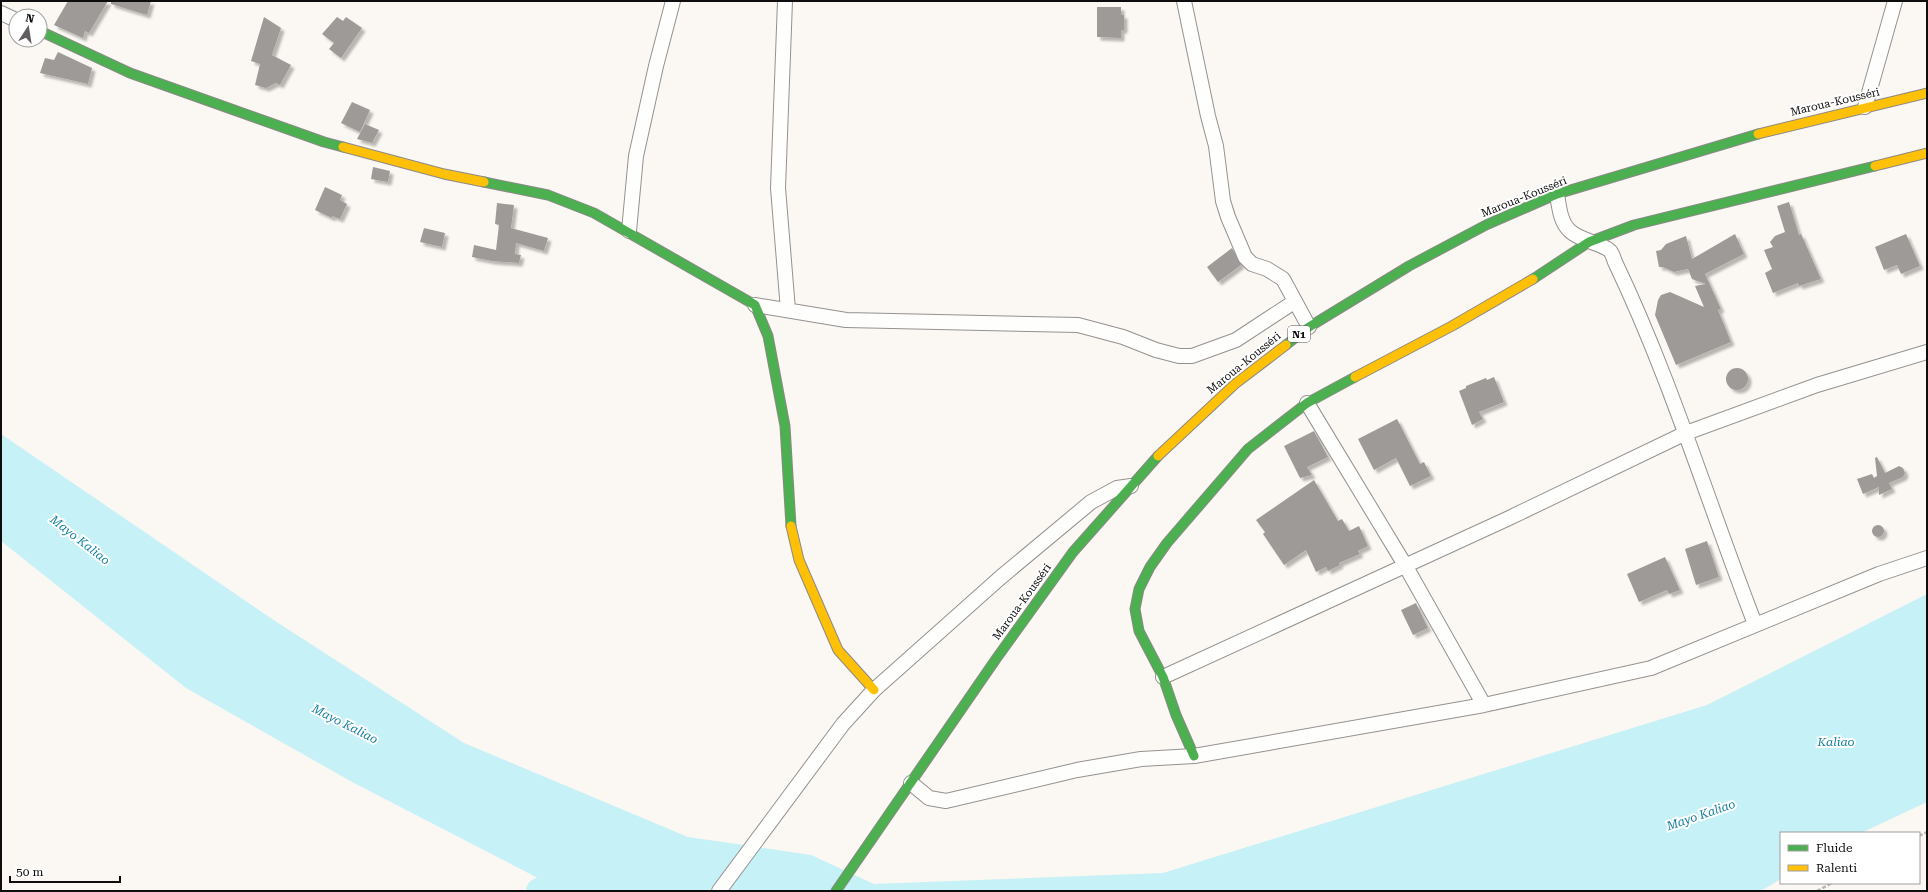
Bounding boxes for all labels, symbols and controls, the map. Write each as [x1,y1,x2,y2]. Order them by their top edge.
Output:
north arrow [8,8,48,48]
text: N [24,11,36,26]
street label: Maroua-Kousséri [1789,85,1881,119]
street label: Maroua-Kousséri [1479,174,1569,220]
road number: N1 [1288,326,1310,342]
street label: Maroua-Kousséri [1205,329,1284,397]
water label: Mayo Kaliao [47,512,113,568]
street label: Maroua-Kousséri [990,561,1054,643]
water label: Mayo Kaliao [309,701,380,747]
water label: Kaliao [1816,735,1855,749]
water label: Mayo Kaliao [1664,797,1737,834]
legend [1780,832,1920,884]
text: Fluide [1816,841,1853,855]
scale bar [10,858,120,884]
text: Ralenti [1816,861,1857,875]
text: 50 m [16,865,43,879]

